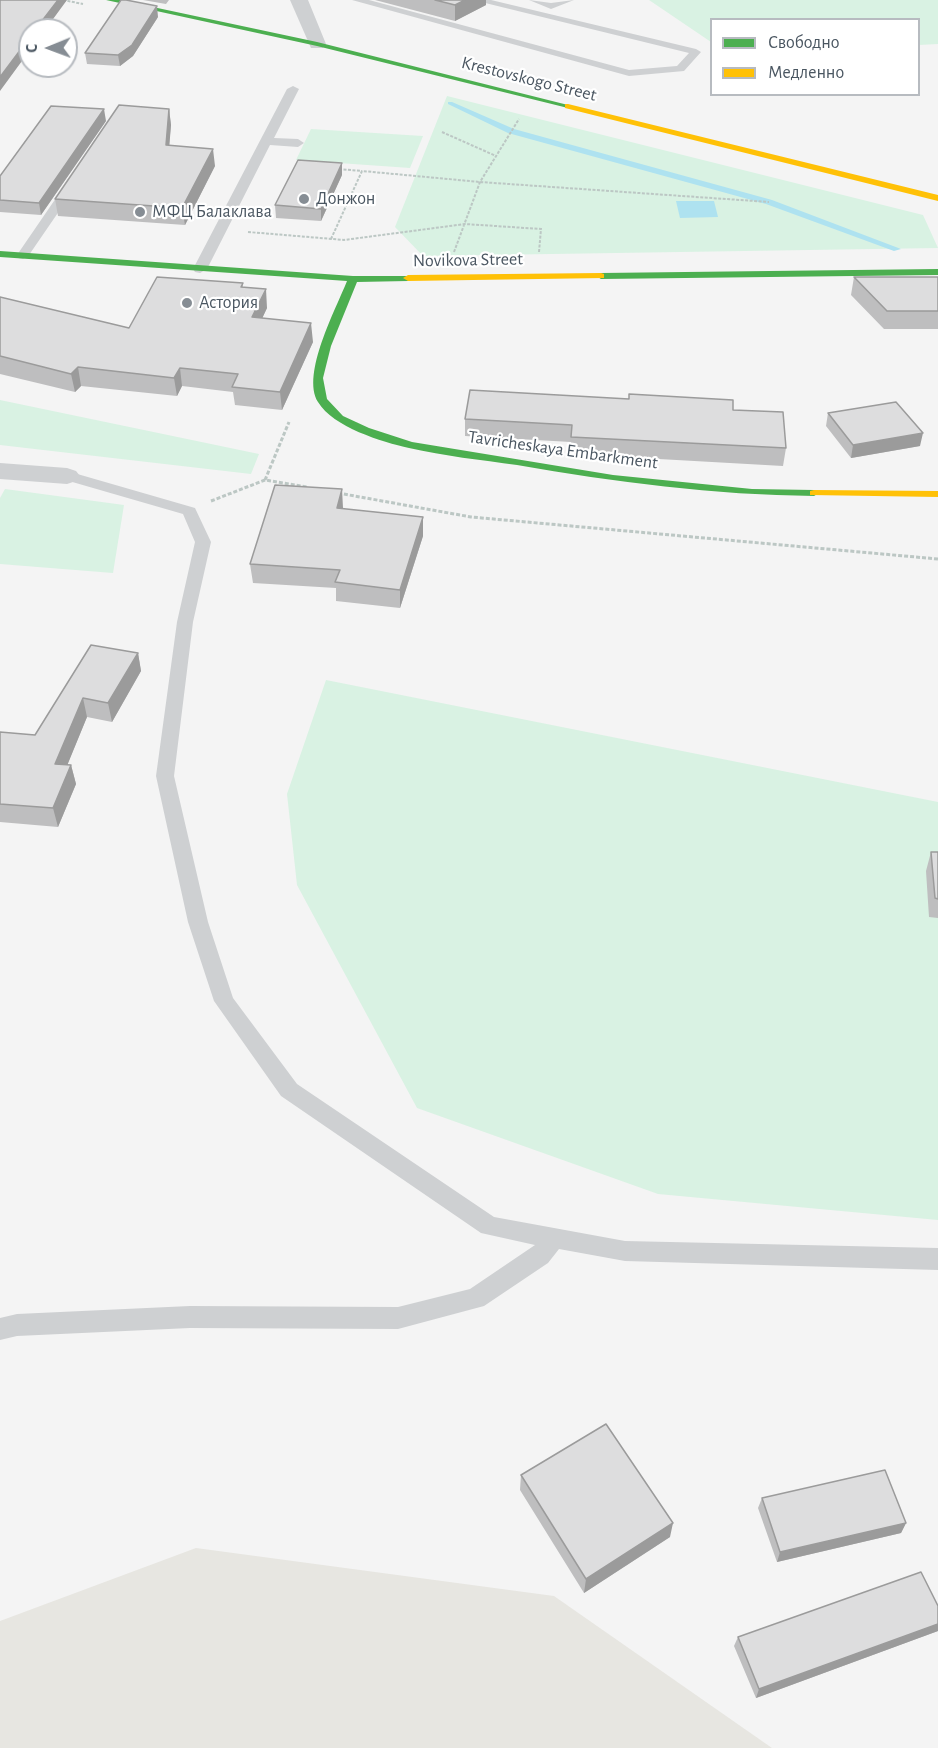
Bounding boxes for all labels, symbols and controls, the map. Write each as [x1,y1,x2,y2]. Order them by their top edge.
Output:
north arrow [18,18,78,78]
legend [710,18,920,96]
text: Свободно [768,34,840,52]
text: С [24,44,40,53]
street label: Krestovskogo Street [459,52,599,106]
text: Медленно [768,64,844,82]
place label: Донжон [316,188,375,210]
marker: Донжон [297,192,311,206]
place label: МФЦ Балаклава [152,201,272,223]
marker: МФЦ Балаклава [133,205,147,219]
street label: Novikova Street [413,248,523,272]
place label: Астория [199,292,258,314]
marker: Астория [180,296,194,310]
street label: Tavricheskaya Embarkment [467,426,659,474]

